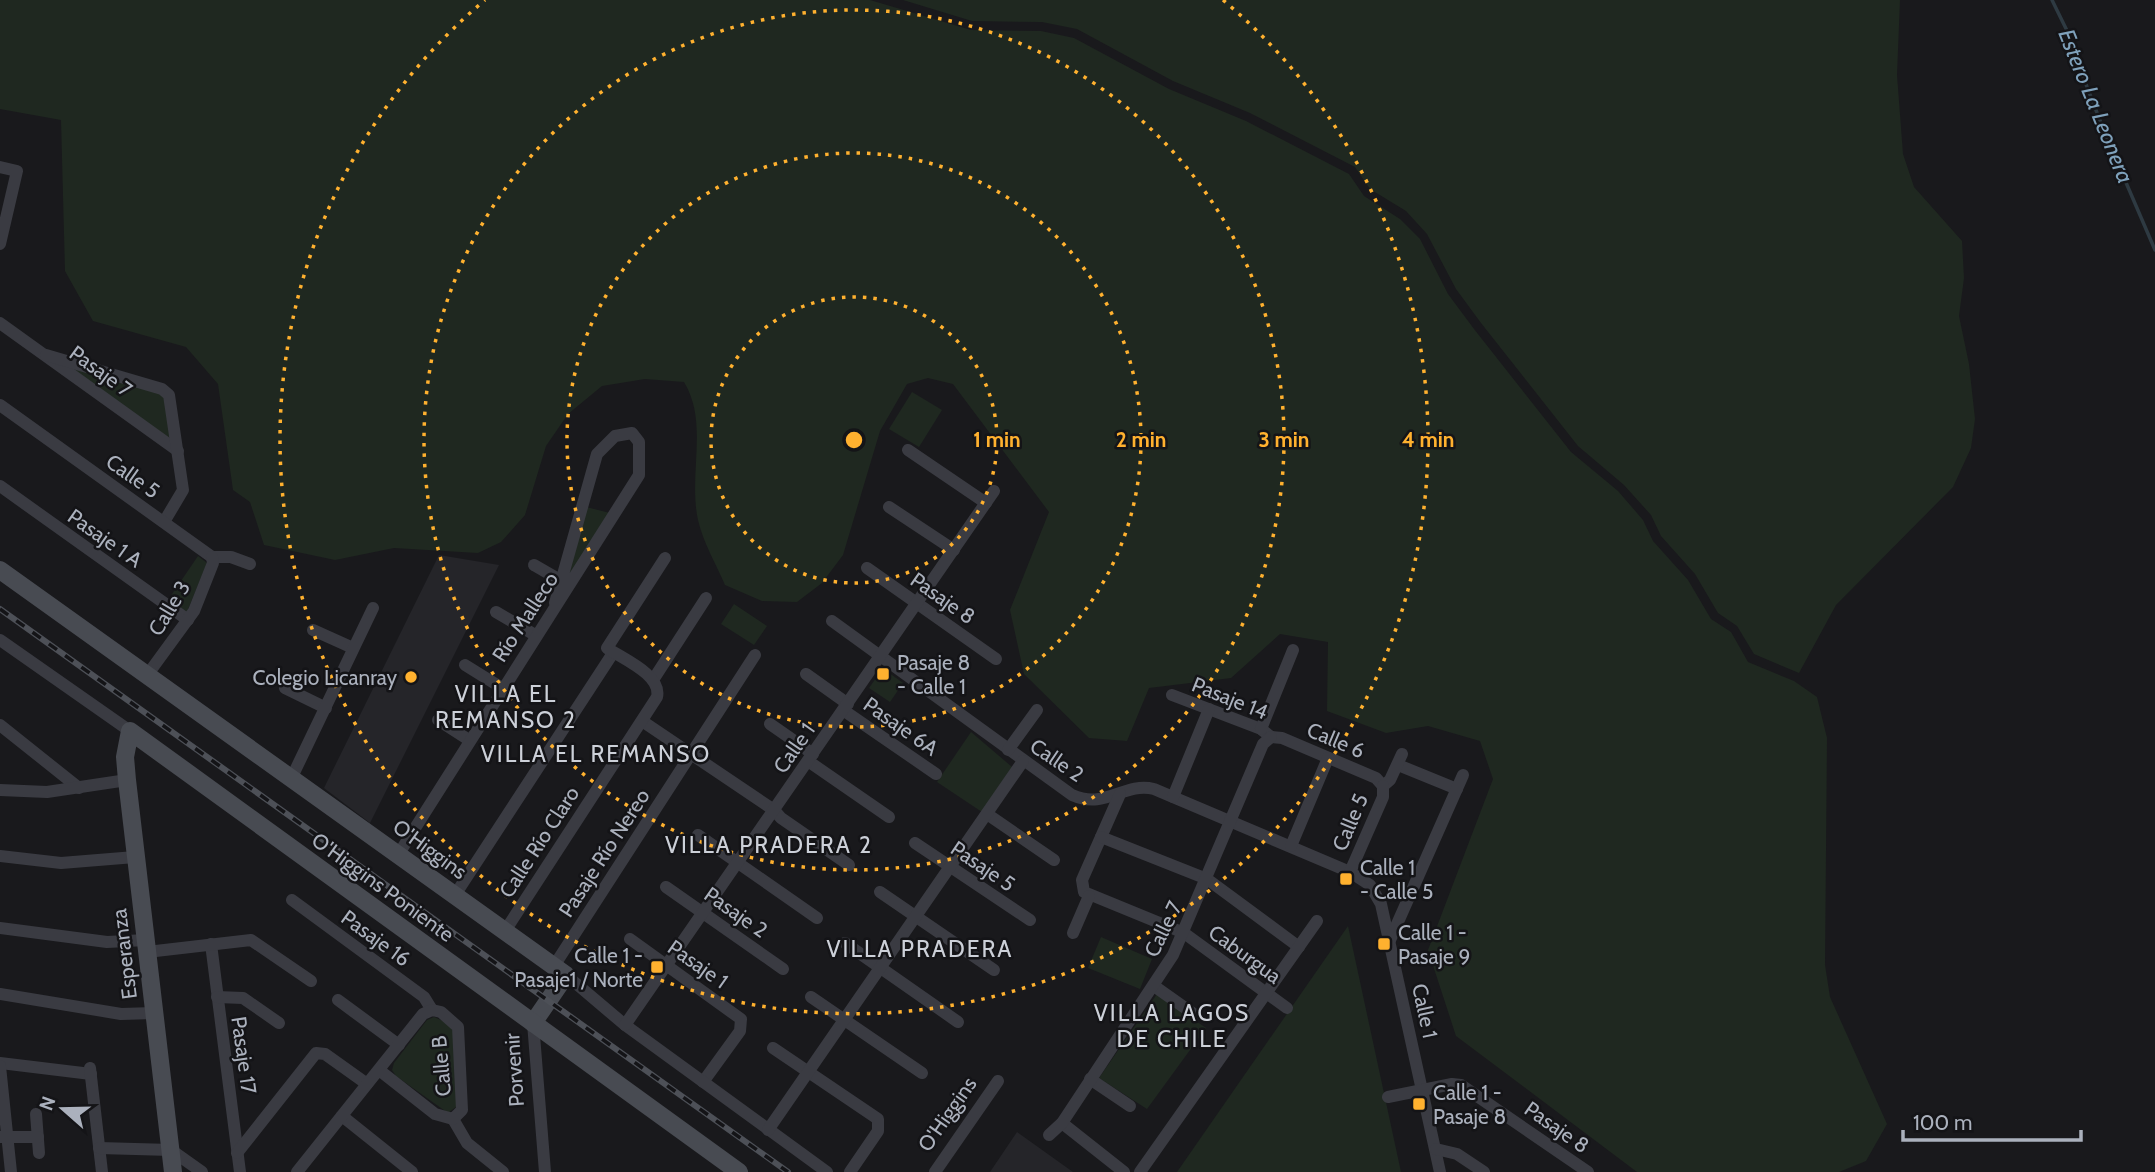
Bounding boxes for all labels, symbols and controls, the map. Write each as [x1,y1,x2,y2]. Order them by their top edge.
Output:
water label: Estero La Leonera [2052,25,2140,187]
street label: Pasaje 7 [64,340,137,403]
text: 1 min [973,427,1021,452]
text: 2 min [1116,427,1166,452]
text: 3 min [1259,427,1309,452]
text: 4 min [1402,427,1454,452]
centre of rings [842,428,866,452]
street label: Calle 5 [101,449,165,503]
street label: Pasaje 1 A [62,503,147,573]
street label: Pasaje 8 [905,567,980,630]
street label: Río Malleco [487,568,563,666]
street label: Calle 3 [143,576,195,640]
place label: Pasaje 8 - Calle 1 [897,650,970,699]
place label: Colegio Licanray [253,665,397,690]
marker: Pasaje 8 - Calle 1 [875,666,891,682]
marker: Colegio Licanray [403,669,419,685]
street label: Pasaje 14 [1188,672,1272,725]
district label: VILLA EL REMANSO 2 [435,680,577,734]
street label: Pasaje 6A [858,691,943,762]
street label: Calle 6 [1303,717,1369,763]
street label: Calle 1 [768,718,820,778]
street label: Calle 2 [1025,733,1089,787]
district label: VILLA EL REMANSO [481,740,711,768]
street label: Calle Río Claro [494,782,584,902]
street label: Pasaje Río Nereo [553,784,656,922]
street label: Calle 5 [1327,790,1373,854]
street label: O'Higgins [388,814,472,884]
street label: O'Higgins Poniente [307,827,459,947]
district label: VILLA PRADERA 2 [665,831,873,859]
street label: Pasaje 5 [946,836,1020,897]
place label: Calle 1 - Calle 5 [1360,855,1433,904]
marker: Calle 1 - Calle 5 [1338,871,1354,887]
street label: Pasaje 2 [699,881,772,944]
street label: Calle 7 [1139,897,1187,961]
street label: Pasaje 16 [336,905,415,972]
street label: Esperanza [106,907,142,1001]
street label: Caburgua [1204,919,1286,989]
place label: Calle 1 - Pasaje 9 [1398,920,1470,970]
street label: Pasaje 1 [663,934,733,994]
district label: VILLA PRADERA [827,935,1013,963]
marker: Calle 1 - Pasaje 9 [1376,936,1392,952]
place label: Calle 1 - Pasaje1 / Norte [514,943,643,993]
marker: Calle 1 - Pasaje1 / Norte [649,959,665,975]
street label: Calle 1 [1407,981,1443,1041]
district label: VILLA LAGOS DE CHILE [1094,999,1250,1053]
street label: Pasaje 17 [225,1015,262,1096]
street label: Porvenir [499,1032,529,1108]
street label: Calle B [426,1035,456,1097]
street label: O'Higgins [912,1072,982,1156]
north arrow [28,1074,98,1144]
place label: Calle 1 - Pasaje 8 [1433,1080,1506,1130]
text: N [34,1093,61,1114]
marker: Calle 1 - Pasaje 8 [1411,1096,1427,1112]
street label: Pasaje 8 [1519,1096,1594,1159]
scale bar [1903,1098,2082,1142]
text: 100 m [1913,1110,1972,1135]

